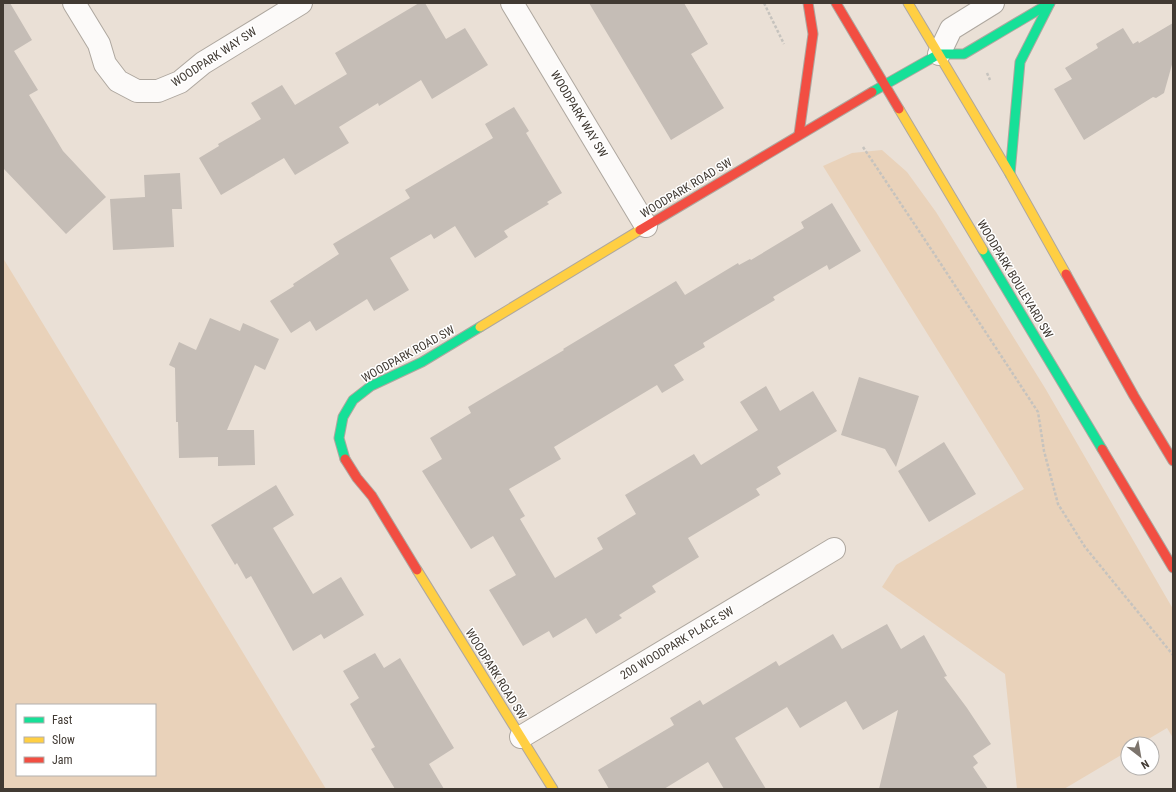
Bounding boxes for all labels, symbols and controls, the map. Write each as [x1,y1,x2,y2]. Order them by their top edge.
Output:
street label: WOODPARK WAY SW [169,24,259,90]
street label: WOODPARK WAY SW [548,68,610,160]
street label: WOODPARK ROAD SW [638,155,734,221]
street label: WOODPARK BOULEVARD SW [974,217,1056,341]
street label: WOODPARK ROAD SW [359,323,457,385]
street label: 200 WOODPARK PLACE SW [618,604,736,682]
street label: WOODPARK ROAD SW [462,626,530,722]
legend [16,704,156,776]
text: Fast [52,713,73,727]
text: Slow [52,733,75,747]
north arrow [1120,736,1160,776]
text: Jam [52,753,73,767]
text: N [1138,757,1151,772]

